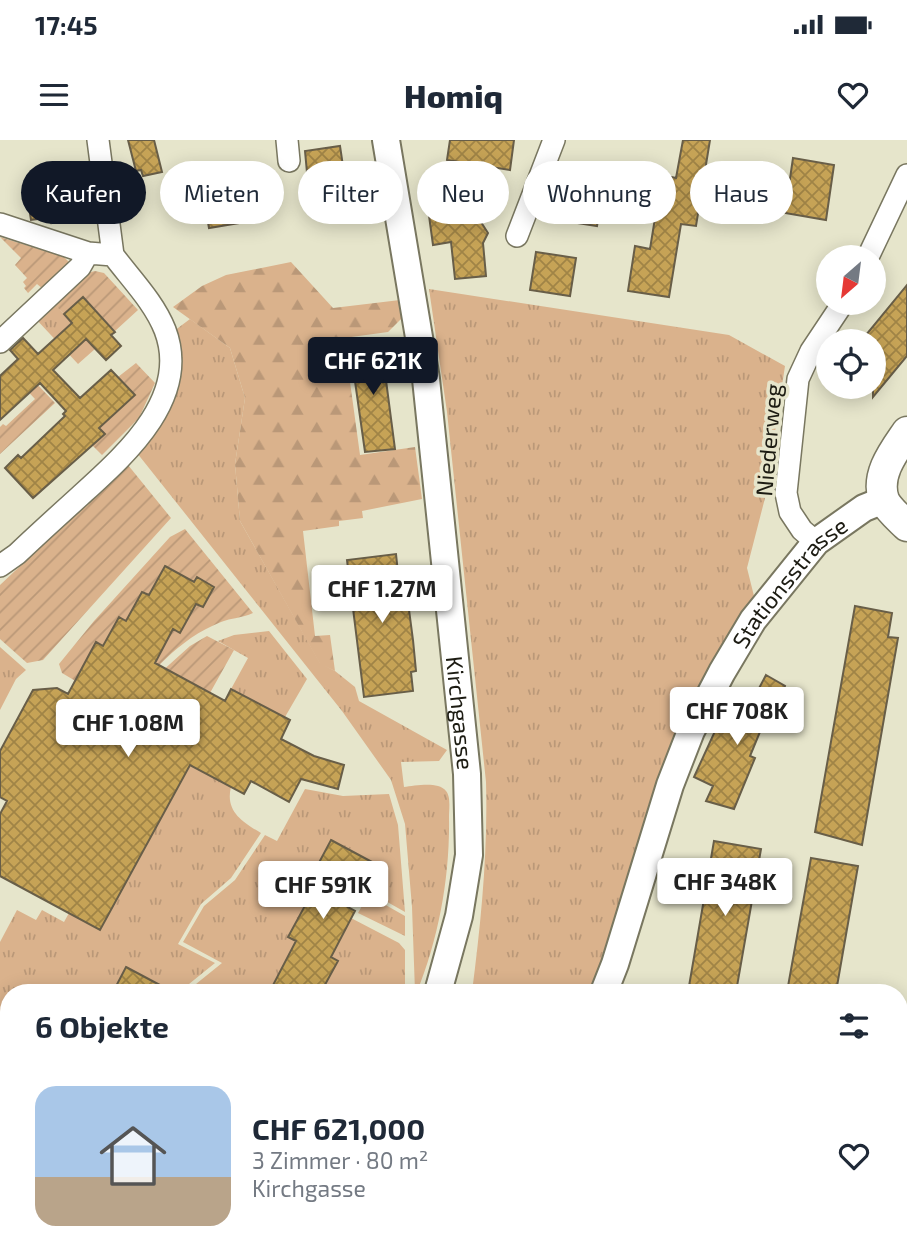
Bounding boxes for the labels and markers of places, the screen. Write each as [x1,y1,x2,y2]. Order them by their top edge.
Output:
pin: CHF 621K [301,338,445,397]
pin: CHF 1.27M [302,566,462,625]
pin: CHF 708K [665,688,809,747]
pin: CHF 1.08M [48,700,208,759]
pin: CHF 348K [653,858,797,918]
pin: CHF 591K [251,862,395,921]

